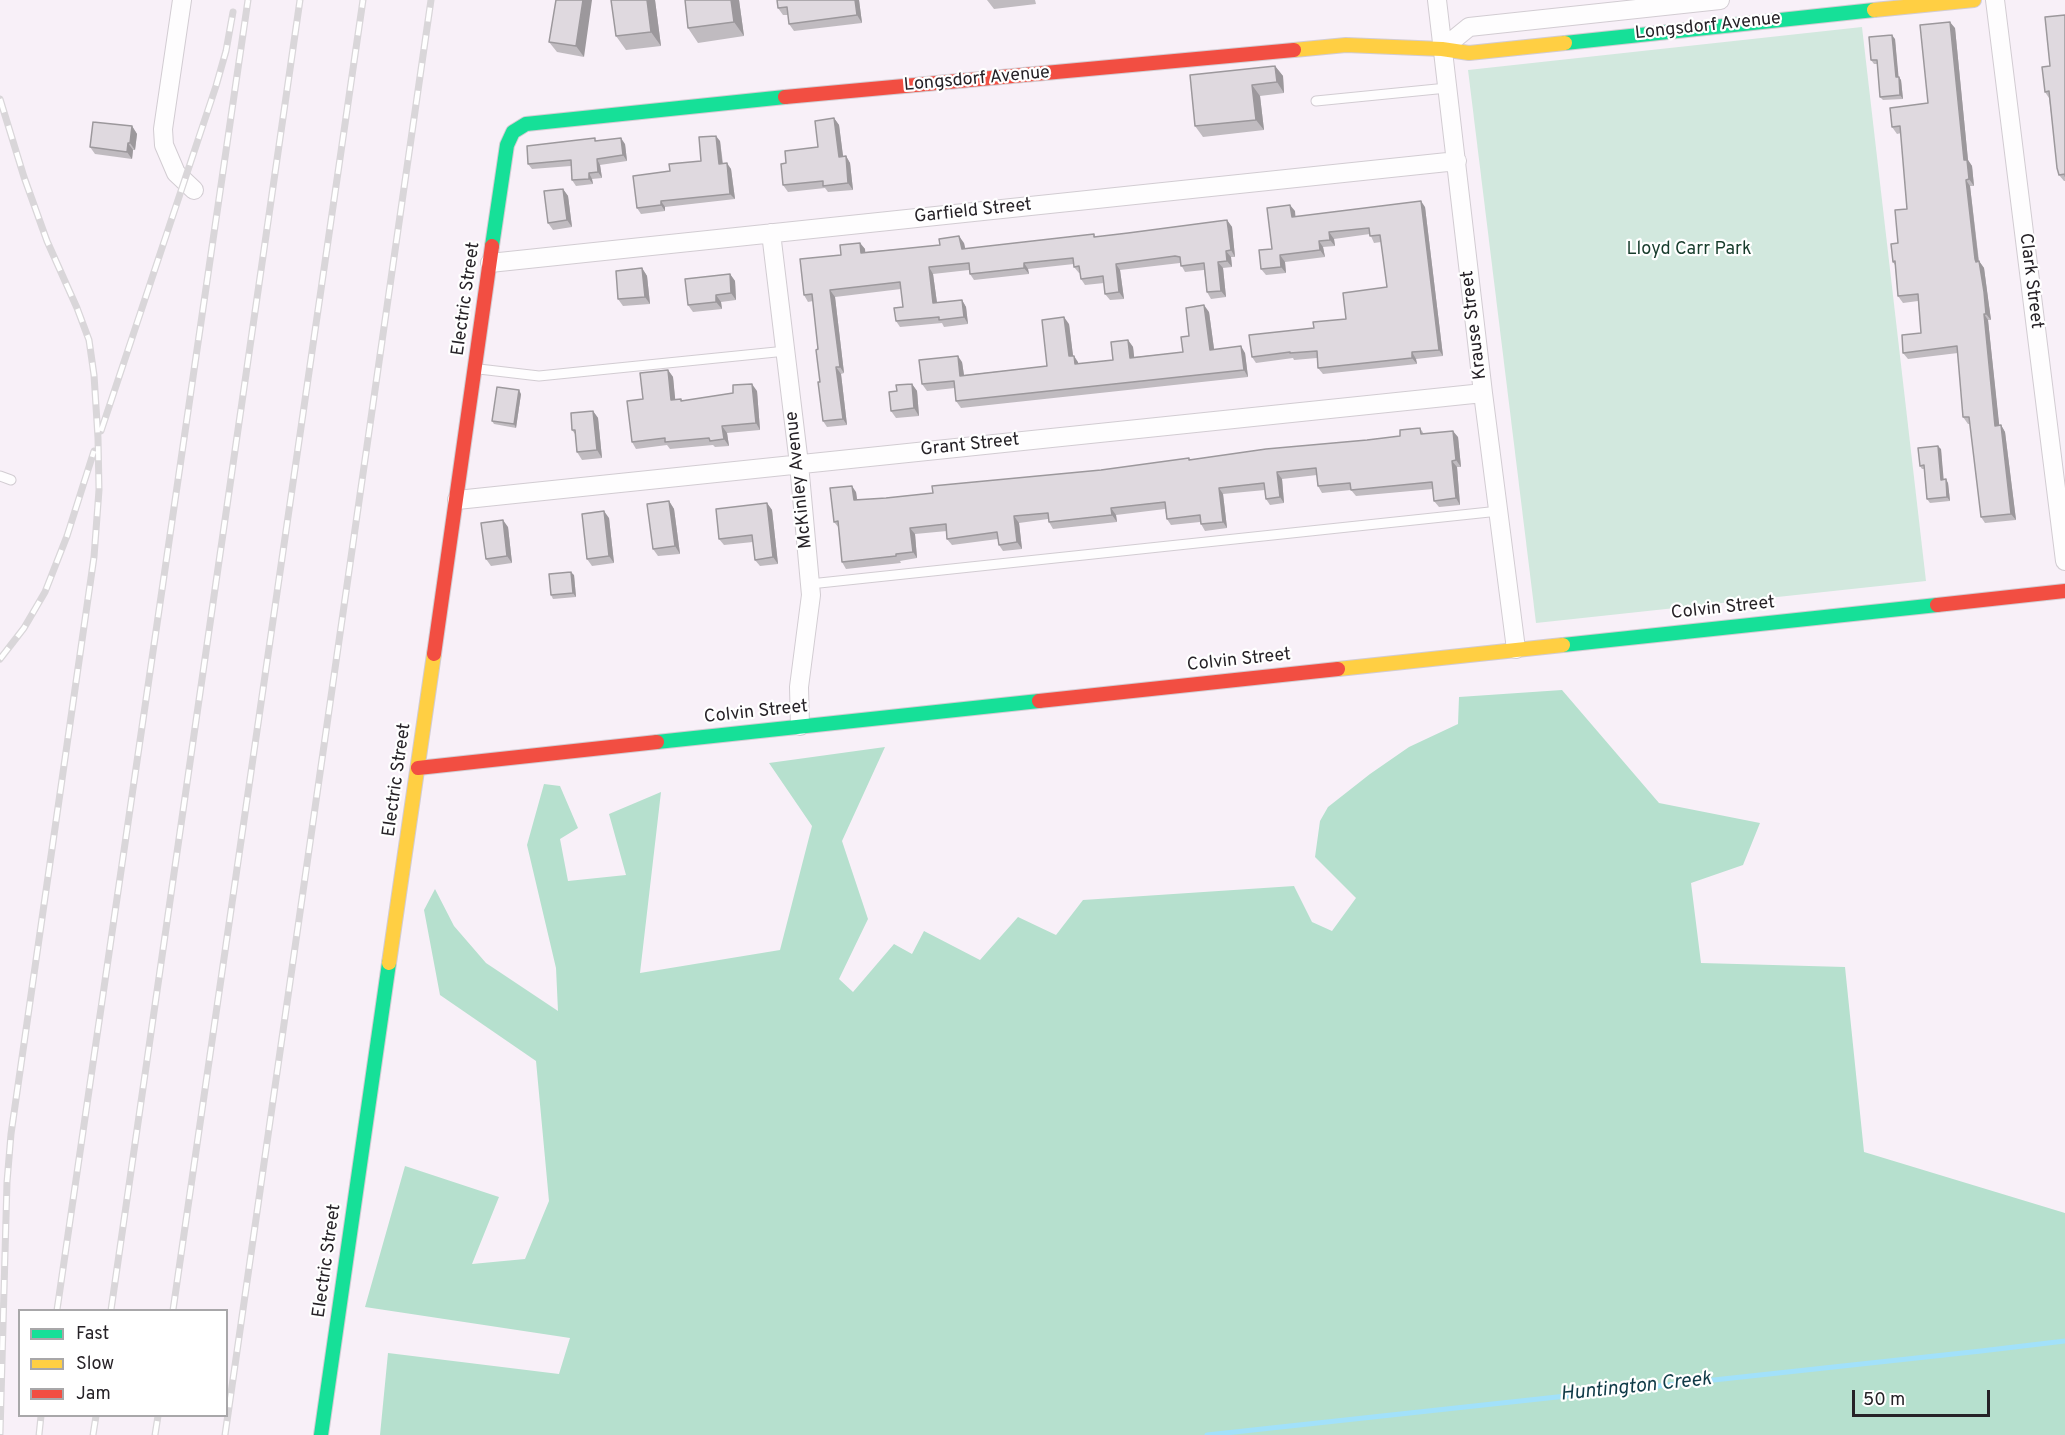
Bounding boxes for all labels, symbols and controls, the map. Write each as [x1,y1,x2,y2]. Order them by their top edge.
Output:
street label: Longsdorf Avenue [1634,9,1782,45]
street label: Longsdorf Avenue [903,63,1051,97]
street label: Garfield Street [913,195,1033,229]
street label: Clark Street [2013,232,2047,330]
park label: Lloyd Carr Park [1626,239,1752,261]
street label: Electric Street [448,241,486,357]
street label: Krause Street [1458,269,1492,381]
street label: McKinley Avenue [782,410,818,550]
street label: Grant Street [920,430,1020,462]
street label: Colvin Street [1670,593,1776,625]
street label: Colvin Street [1186,645,1292,677]
street label: Colvin Street [703,697,809,729]
street label: Electric Street [379,722,417,838]
street label: Electric Street [309,1203,347,1319]
legend [18,1309,228,1417]
text: Fast [76,1323,109,1346]
text: Slow [76,1353,114,1376]
water label: Huntington Creek [1559,1368,1713,1408]
scale bar [1855,1378,1993,1416]
text: Jam [76,1383,111,1406]
text: 50 m [1863,1389,1905,1412]

